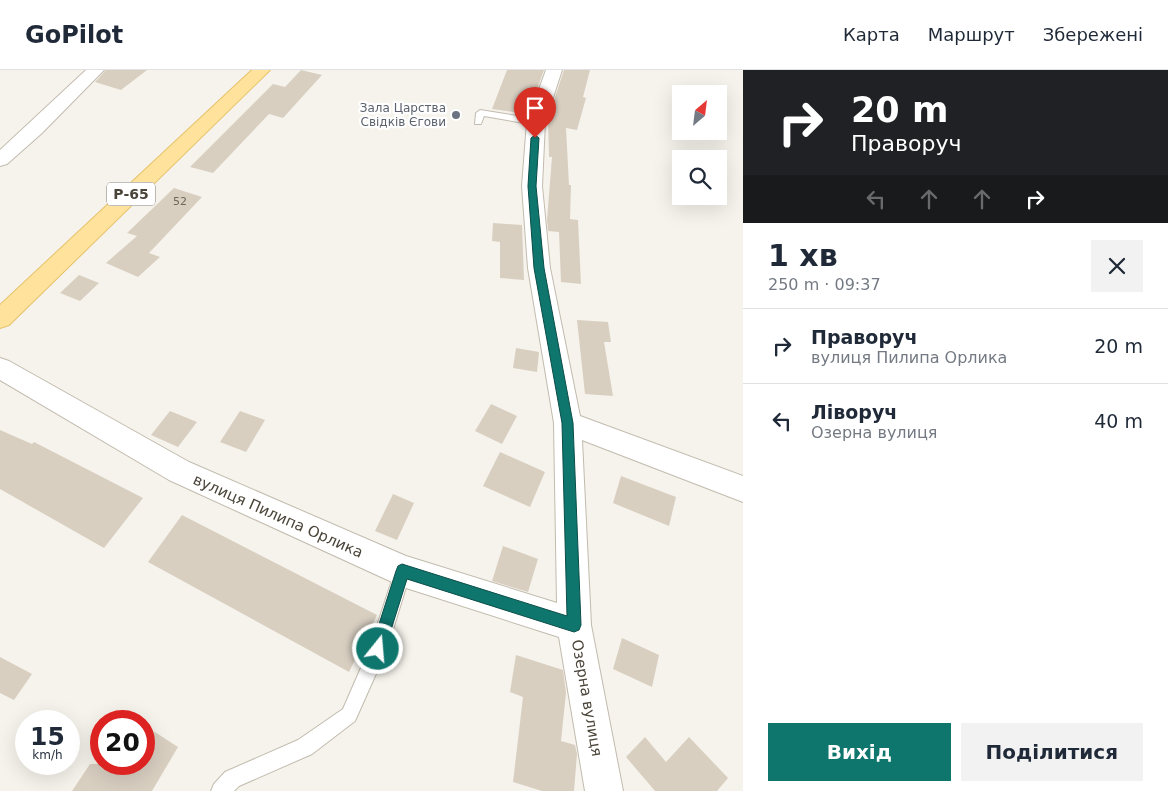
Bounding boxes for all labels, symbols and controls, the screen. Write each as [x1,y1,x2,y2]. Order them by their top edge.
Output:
text: GoPilot [25,21,123,49]
text: Карта [843,24,900,45]
text: Маршрут [928,24,1015,45]
text: Збережені [1043,24,1143,45]
north arrow [672,85,728,140]
map controls [672,85,727,205]
pin [514,87,556,138]
icon: right [768,90,833,155]
text: 20 m [851,90,948,130]
icon: arrive [521,94,549,122]
place label: Зала Царства Свідків Єгови [360,101,446,129]
marker: Зала Царства Свідків Єгови [450,109,462,121]
text: Праворуч [851,131,961,156]
button: search [672,150,727,205]
road number: Р-65 [107,182,155,206]
icon: left [862,185,890,213]
icon: ahead [915,185,943,213]
icon: ahead [968,185,996,213]
icon: right [1021,185,1049,213]
house number: 52 [173,195,187,208]
text: 1 хв [768,238,838,273]
button: close [1091,240,1143,292]
text: 250 m · 09:37 [768,275,881,294]
text: Праворуч [811,326,917,348]
icon: right [768,332,796,360]
text: 20 m [1094,335,1143,357]
text: вулиця Пилипа Орлика [811,348,1007,367]
text: Ліворуч [811,401,897,423]
icon: left [768,407,796,435]
text: 40 m [1094,410,1143,432]
text: Озерна вулиця [811,423,938,442]
street label: вулиця Пилипа Орлика [190,470,366,562]
position arrow [351,622,403,674]
street label: Озерна вулиця [568,638,606,758]
speed limit sign: 20 [90,710,155,775]
text: 15 [30,722,65,751]
button: Вихід [768,723,951,781]
button: Поділитися [961,723,1143,781]
text: km/h [32,748,63,762]

